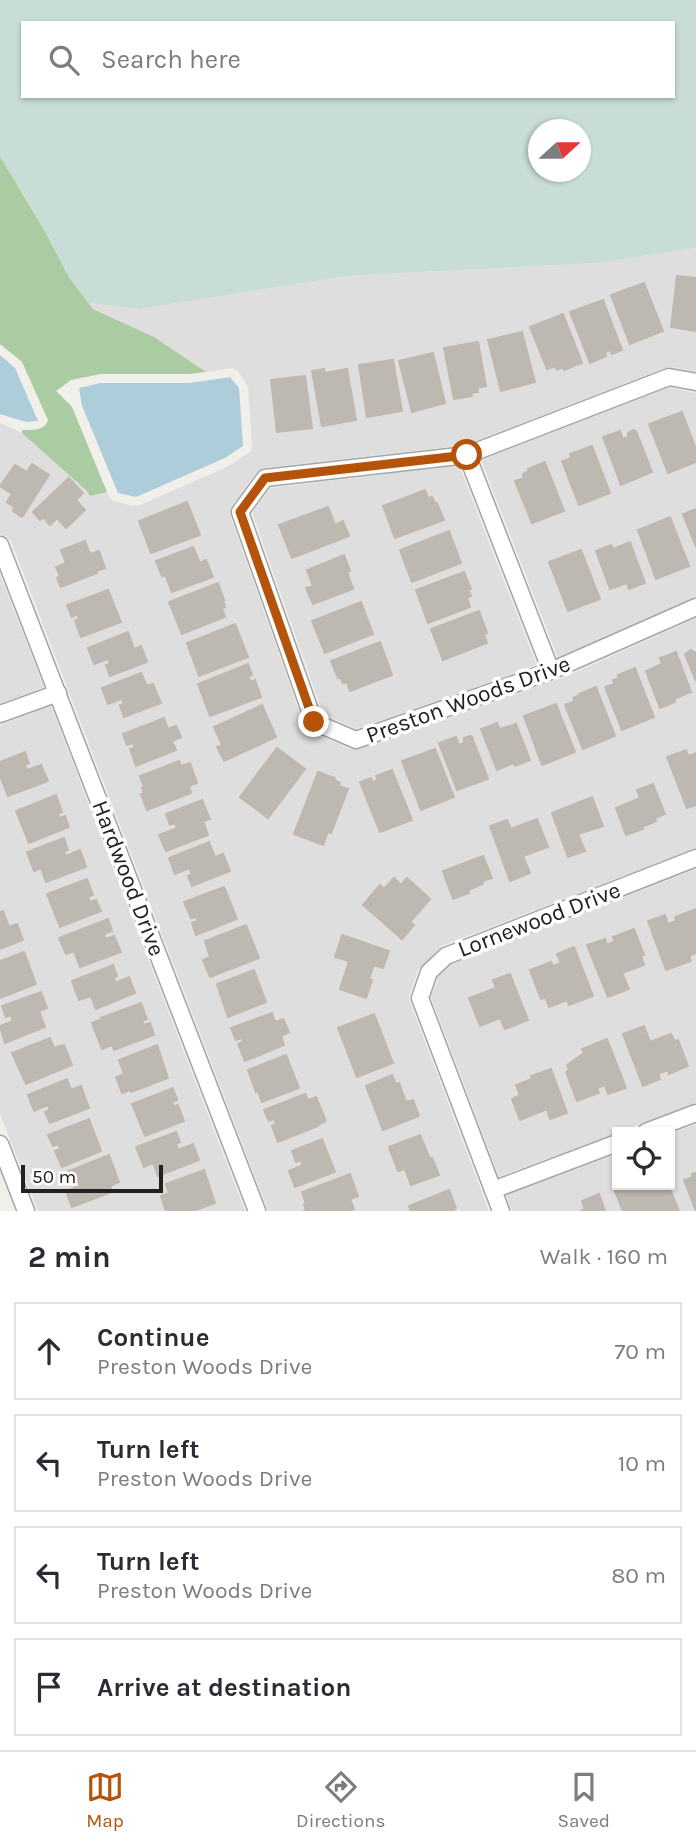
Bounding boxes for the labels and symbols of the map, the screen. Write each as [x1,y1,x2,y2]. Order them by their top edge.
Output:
north arrow [528,119,591,182]
route start [451,439,482,470]
street label: Preston Woods Drive [362,650,574,749]
route end [298,706,329,737]
street label: Hardwood Drive [86,797,171,960]
street label: Lornewood Drive [454,876,624,963]
scale bar [21,1162,163,1194]

